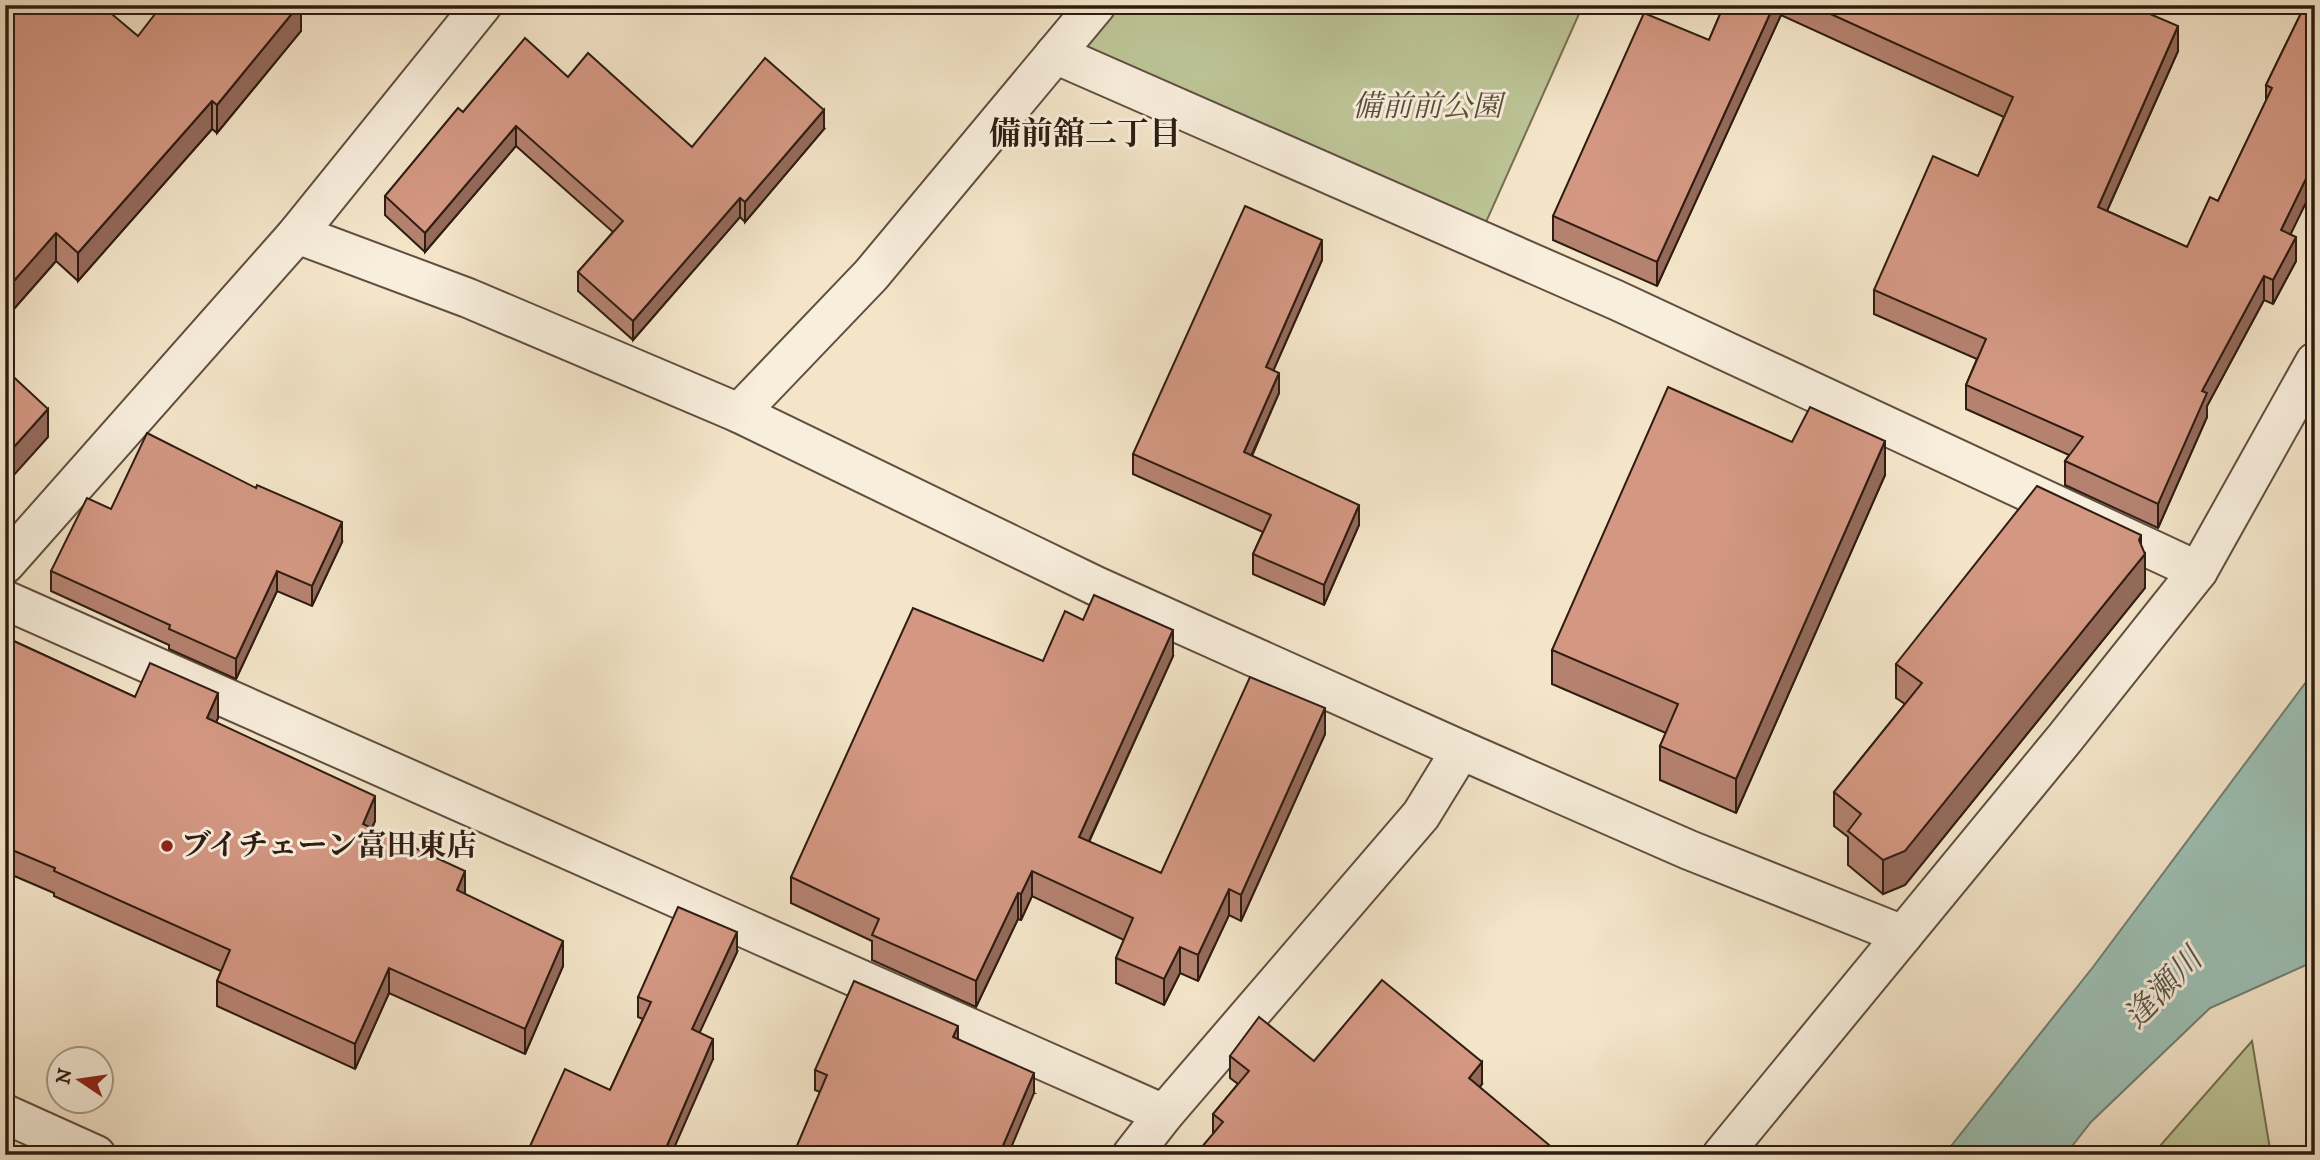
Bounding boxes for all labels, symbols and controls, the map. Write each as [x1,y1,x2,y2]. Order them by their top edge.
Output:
park label: 備前前公園 [1352,89,1507,126]
district label: 備前舘二丁目 [989,115,1181,155]
place label: ブイチェーン富田東店 [181,828,477,865]
marker: ブイチェーン富田東店 [159,838,175,854]
water label: 逢瀬川 [2116,938,2214,1037]
north arrow [46,1044,116,1114]
text: N [52,1066,78,1087]

